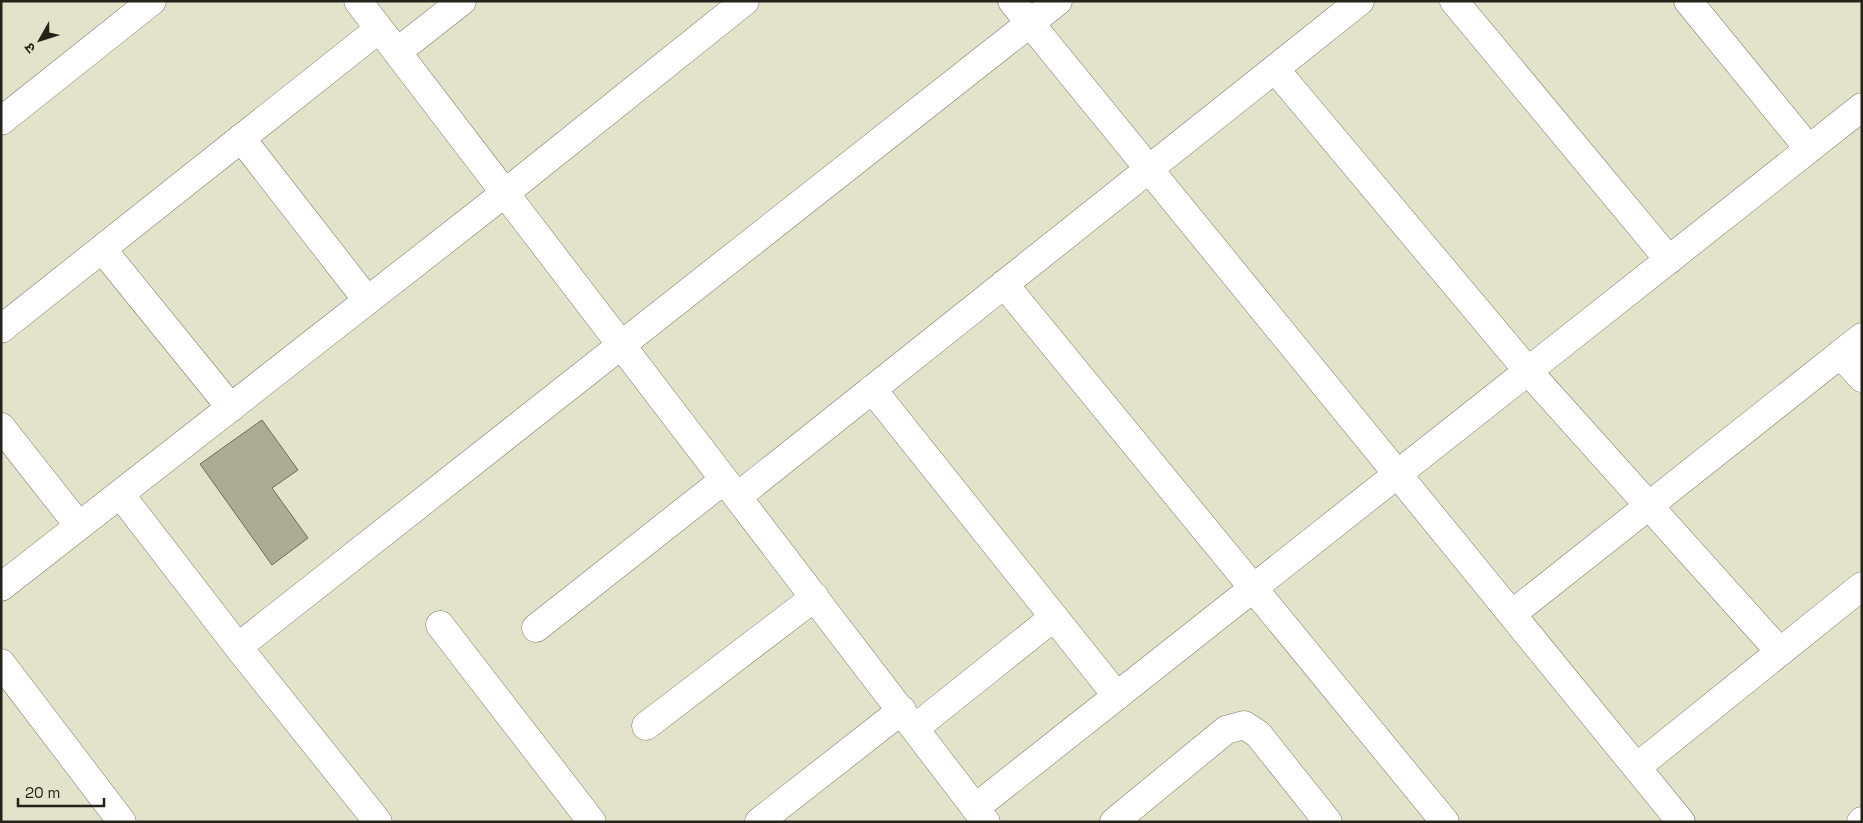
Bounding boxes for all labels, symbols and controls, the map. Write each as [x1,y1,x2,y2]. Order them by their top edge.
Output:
north arrow [15,15,65,65]
text: उ [20,39,39,57]
scale bar [18,776,104,808]
text: 20 m [25,783,60,802]

